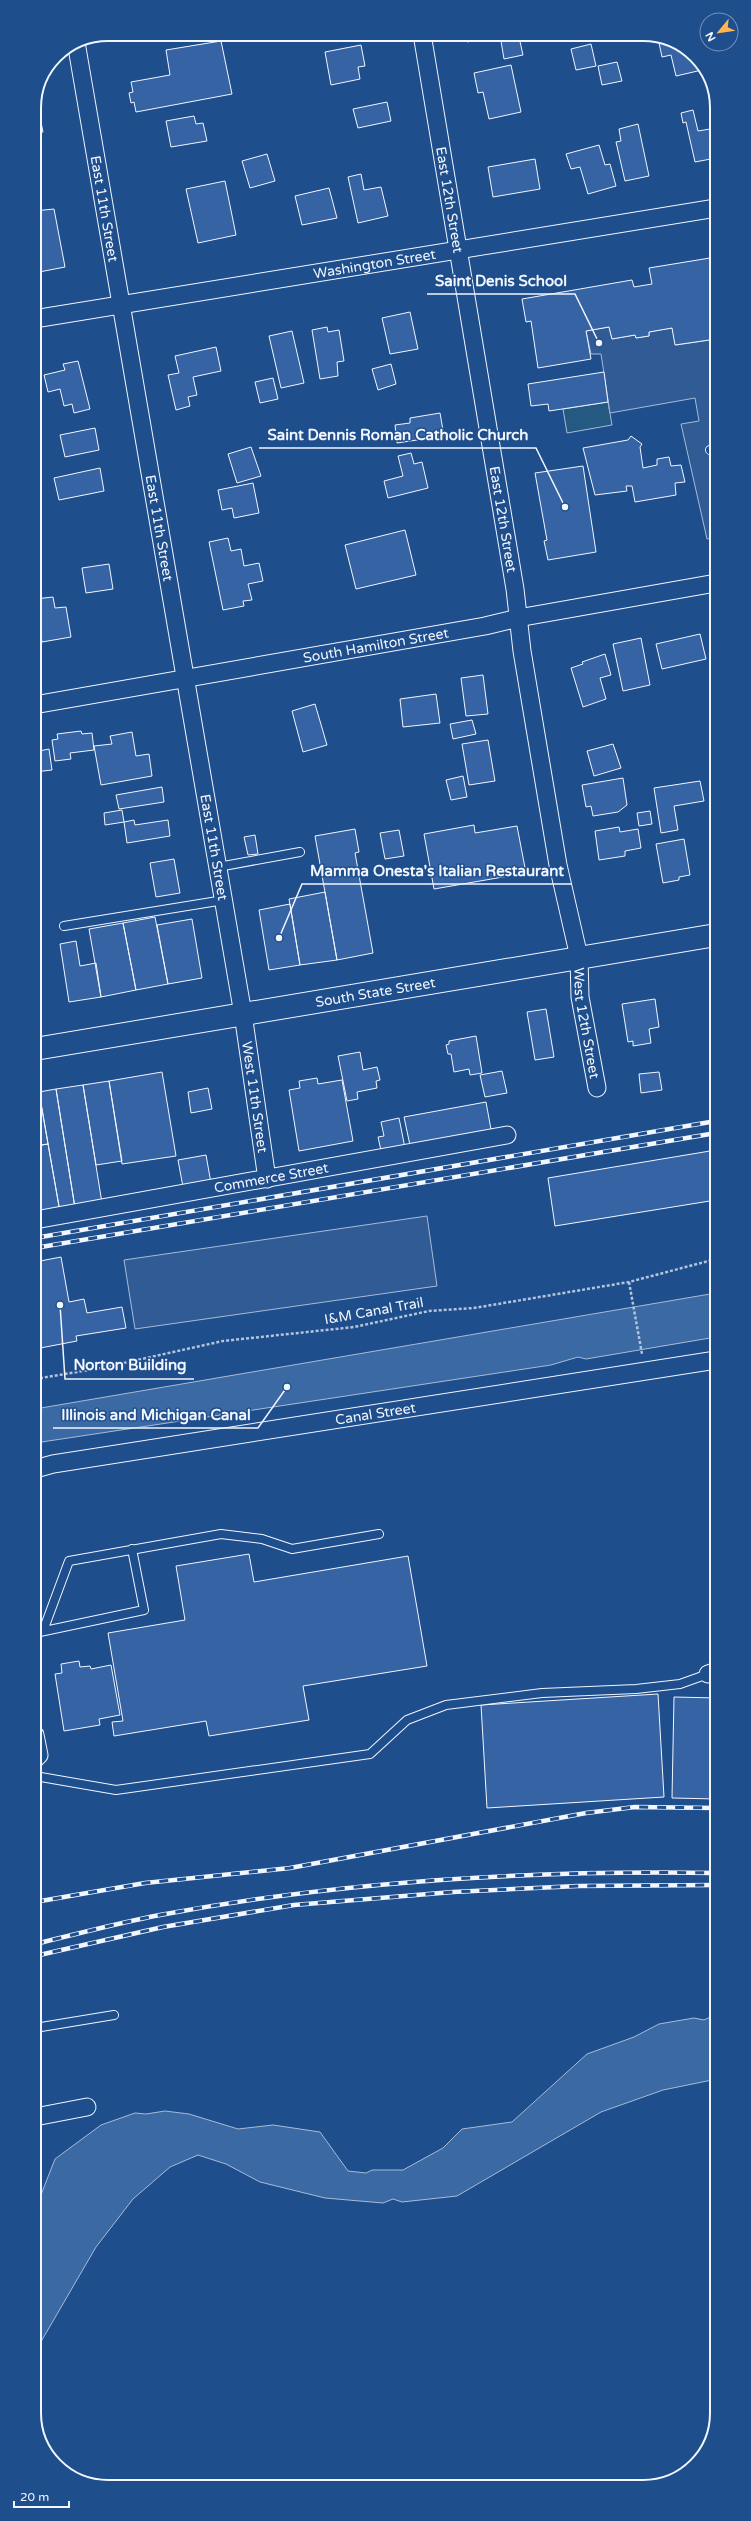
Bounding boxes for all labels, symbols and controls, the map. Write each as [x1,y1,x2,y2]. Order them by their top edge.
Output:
north arrow [699,12,739,52]
text: N [703,30,719,44]
street label: East 12th Street [432,145,467,255]
street label: East 11th Street [87,154,122,264]
street label: Washington Street [312,245,438,282]
callout: Saint Denis School [427,267,575,294]
text: Saint Denis School [435,272,567,290]
callout: Saint Dennis Roman Catholic Church [259,421,536,448]
text: Saint Dennis Roman Catholic Church [268,426,528,444]
street label: East 12th Street [486,465,521,574]
street label: East 11th Street [142,473,177,583]
street label: South Hamilton Street [302,624,451,666]
street label: East 11th Street [197,793,232,902]
callout: Mamma Onesta's Italian Restaurant [302,857,572,884]
text: Mamma Onesta's Italian Restaurant [310,862,564,880]
street label: West 12th Street [571,967,604,1080]
street label: South State Street [314,974,437,1010]
street label: West 11th Street [239,1040,272,1154]
street label: Commerce Street [213,1159,330,1196]
street label: I&M Canal Trail [323,1294,425,1328]
callout: Norton Building [65,1352,194,1379]
text: Norton Building [73,1356,187,1375]
street label: Canal Street [334,1399,417,1428]
callout: Illinois and Michigan Canal [53,1401,258,1428]
text: Illinois and Michigan Canal [61,1406,251,1425]
scale bar [14,2483,69,2509]
text: 20 m [20,2490,49,2504]

